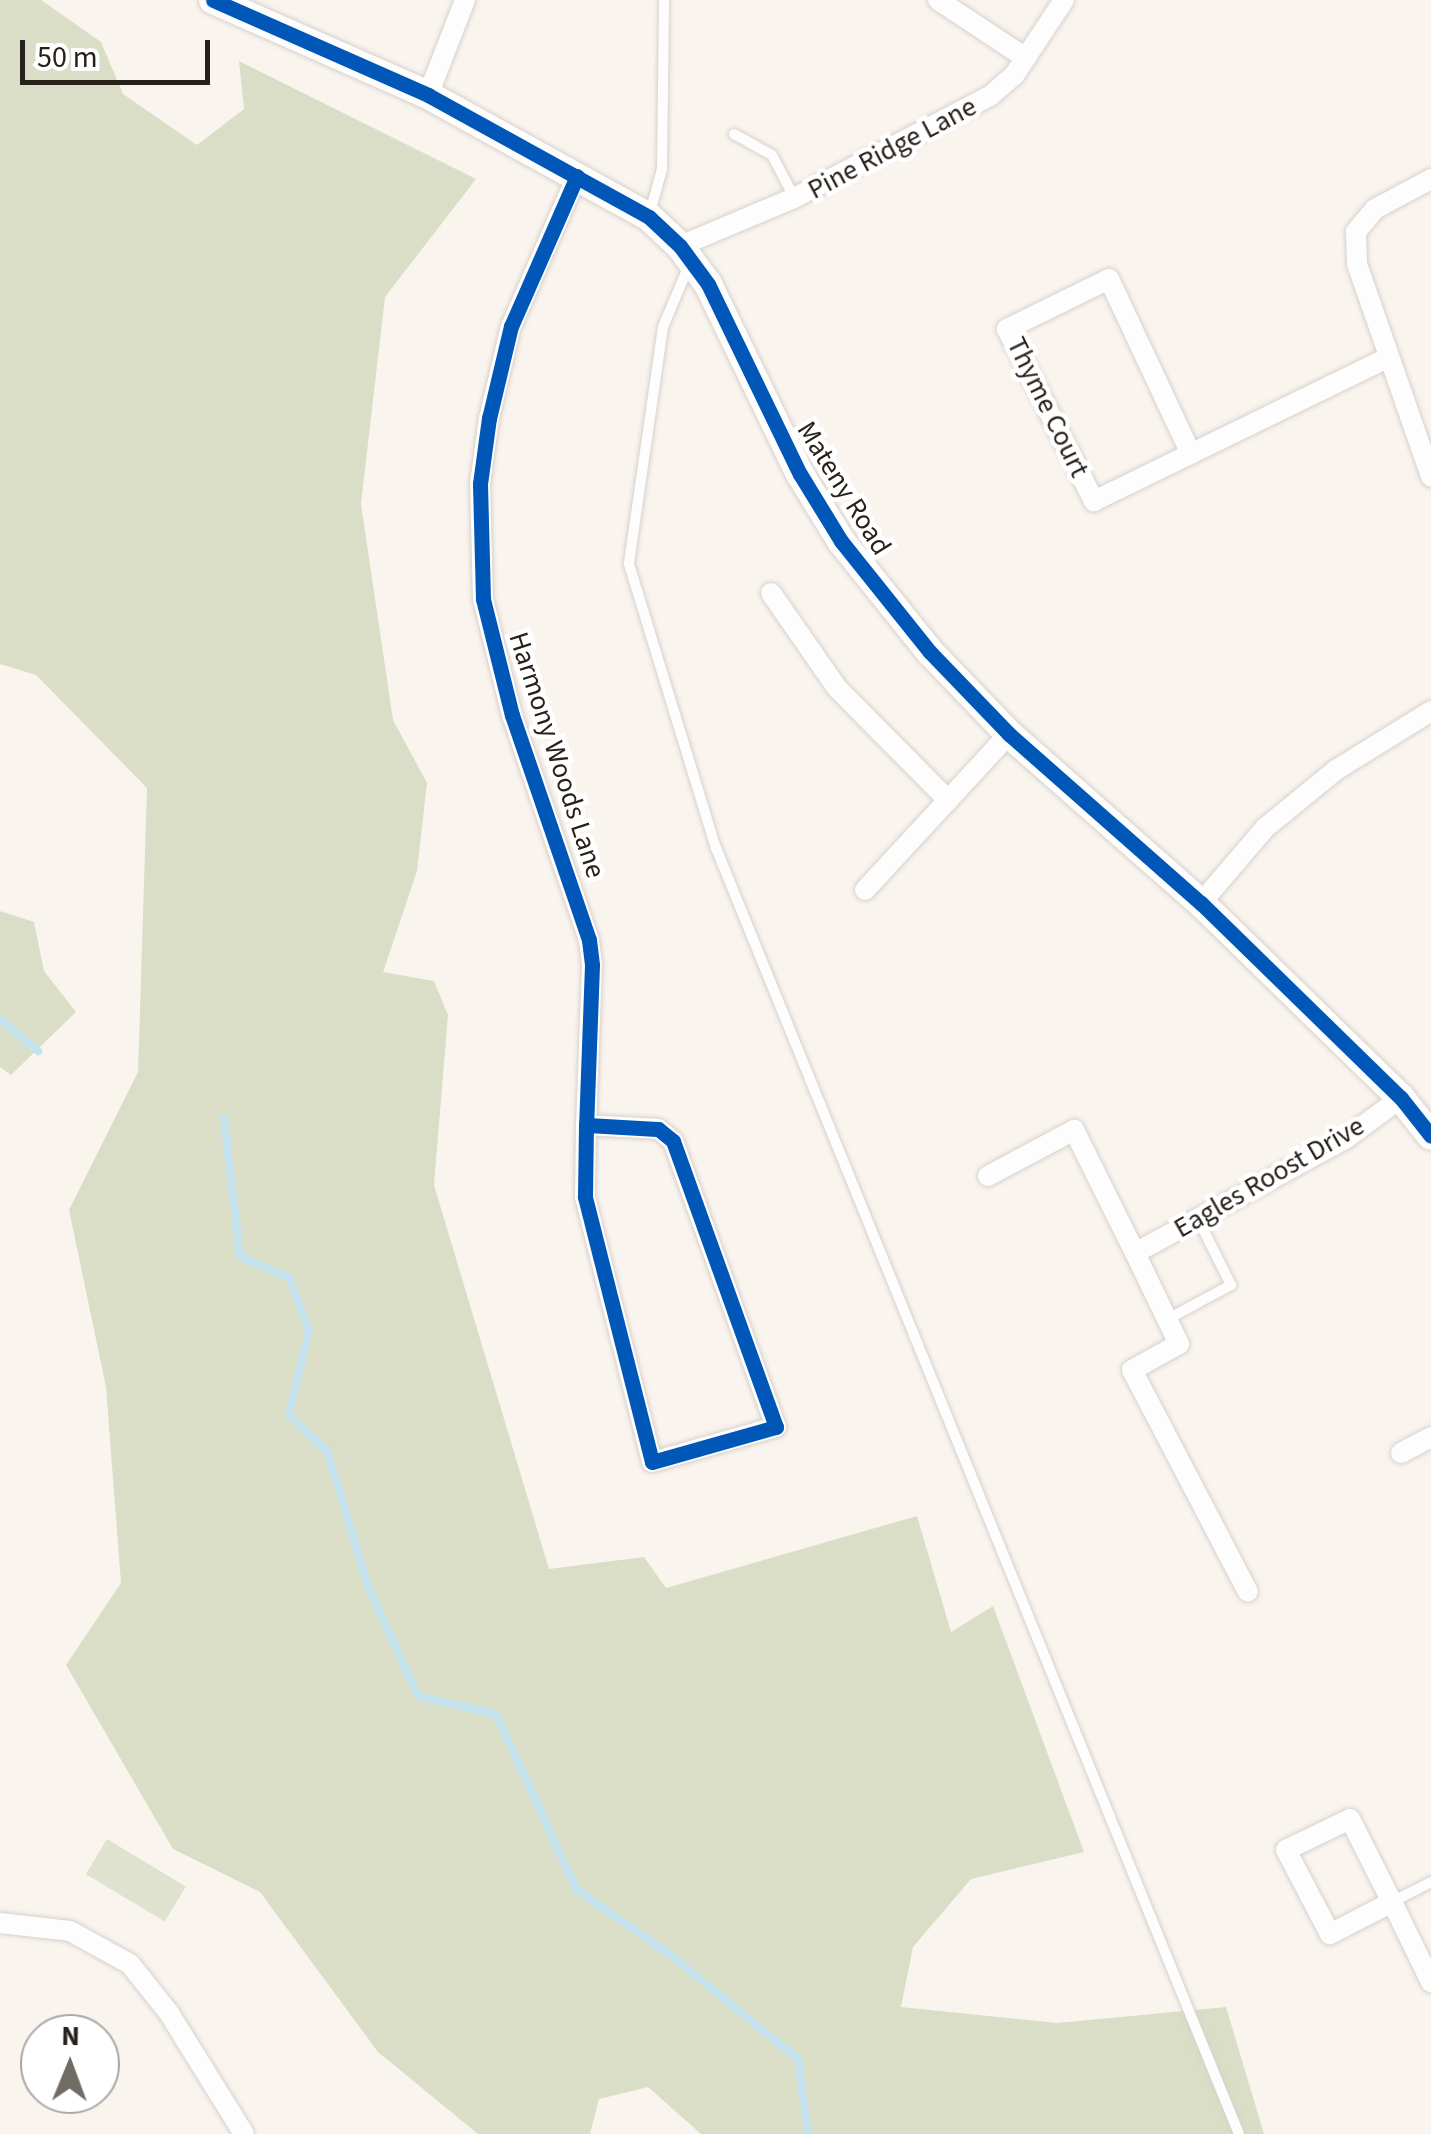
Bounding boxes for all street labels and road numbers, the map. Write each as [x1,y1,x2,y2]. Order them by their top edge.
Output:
street label: Pine Ridge Lane [802,89,982,207]
street label: Thyme Court [1000,332,1096,482]
street label: Mateny Road [790,415,898,561]
street label: Harmony Woods Lane [501,628,613,882]
street label: Eagles Roost Drive [1168,1109,1370,1245]

